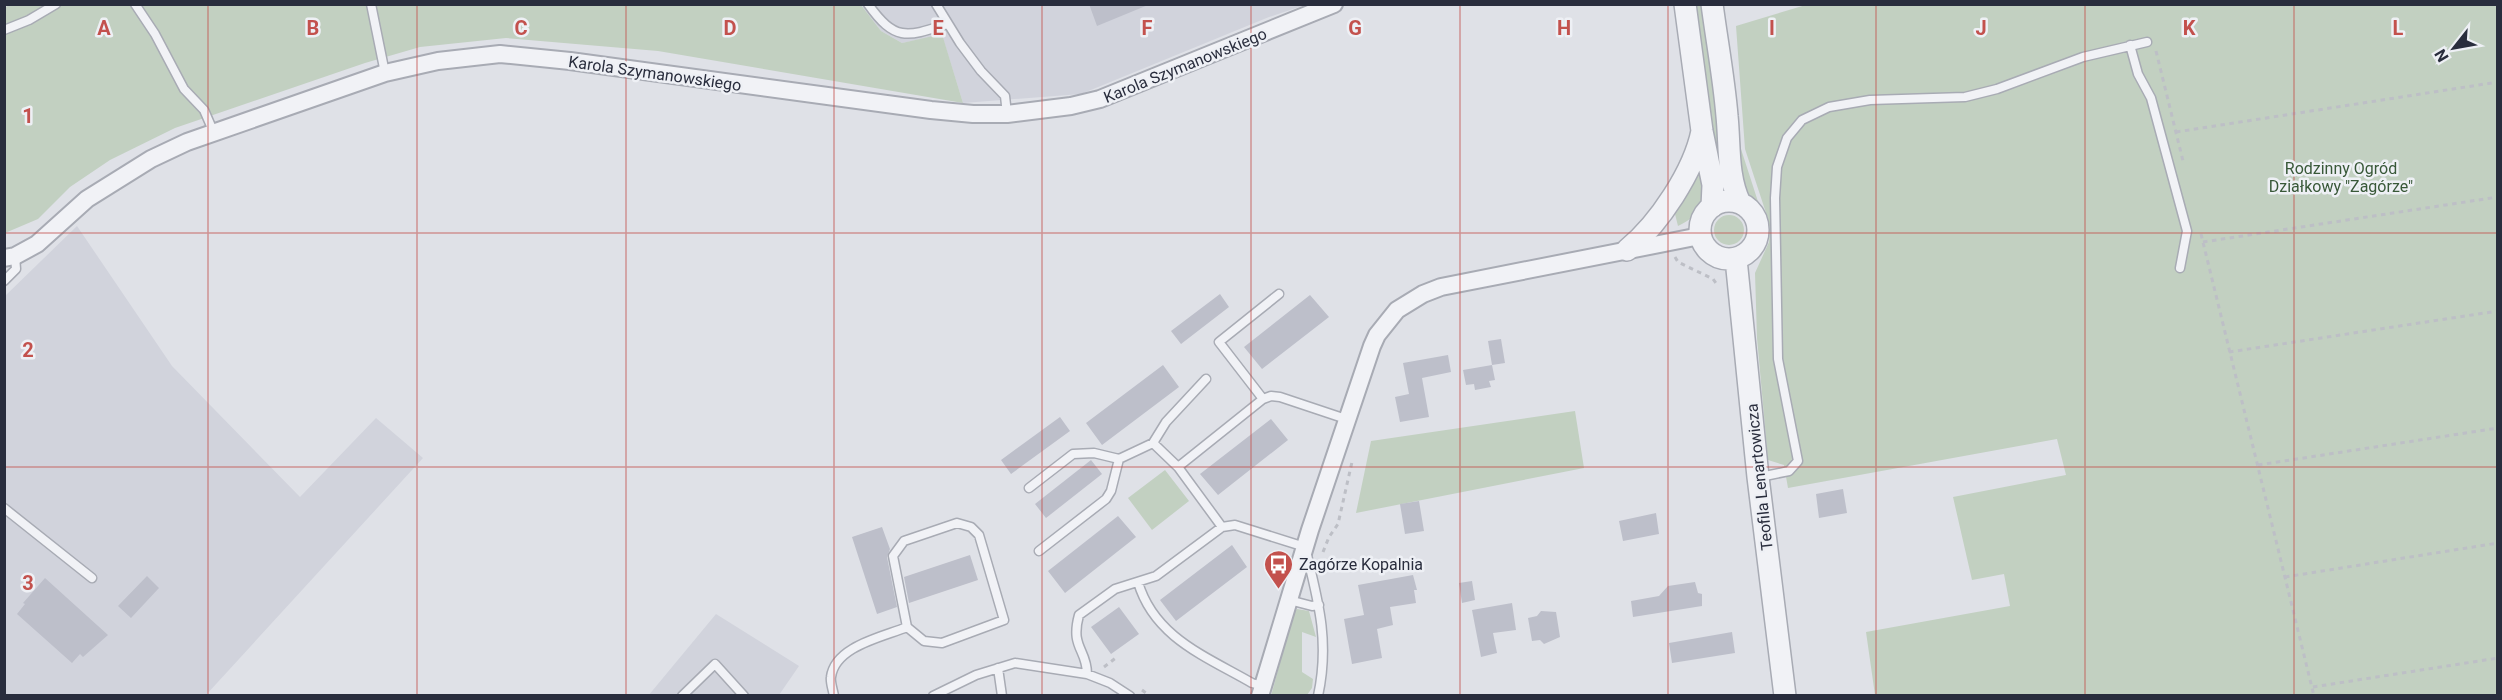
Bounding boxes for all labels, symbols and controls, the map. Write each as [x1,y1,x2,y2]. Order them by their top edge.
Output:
text: A [97,16,111,40]
text: B [307,16,319,40]
text: C [514,16,528,40]
text: D [724,16,737,40]
text: E [932,16,944,40]
text: F [1142,16,1153,40]
text: G [1348,16,1362,40]
text: H [1557,16,1571,40]
text: I [1769,16,1775,40]
text: J [1975,16,1987,40]
text: K [2183,16,2196,40]
text: L [2393,16,2404,40]
north arrow [2424,18,2484,78]
street label: Karola Szymanowskiego [1101,24,1270,107]
text: N [2431,46,2453,65]
street label: Karola Szymanowskiego [567,52,743,95]
text: 1 [22,104,34,128]
park label: Rodzinny Ogród Działkowy "Zagórze" [2269,159,2413,196]
text: 2 [22,338,34,362]
street label: Teofila Lenartowicza [1742,403,1777,551]
bus stop icon: Zagórze Kopalnia [1262,548,1294,590]
place label: Zagórze Kopalnia [1299,555,1423,574]
text: 3 [22,571,34,595]

